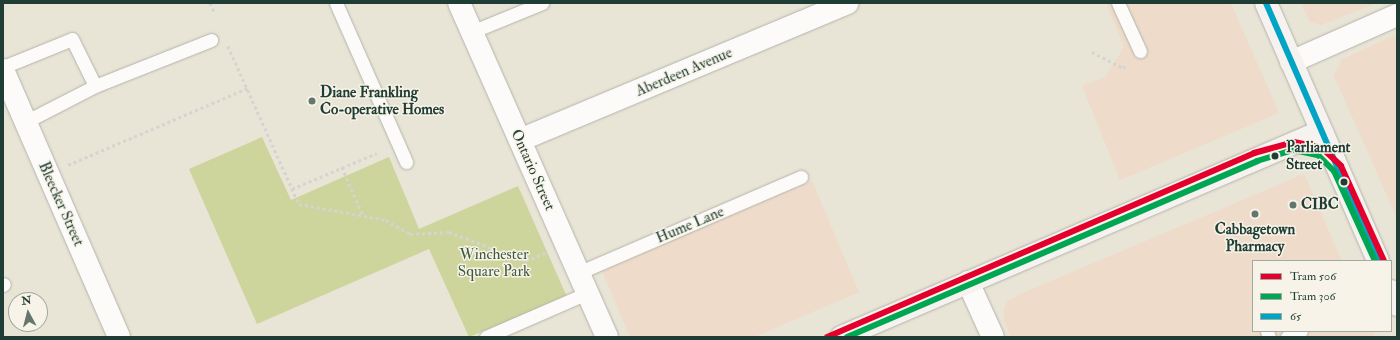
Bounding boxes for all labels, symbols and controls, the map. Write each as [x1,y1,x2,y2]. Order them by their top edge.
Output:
street label: Aberdeen Avenue [633,44,735,100]
place label: Diane Frankling Co-operative Homes [320,83,444,118]
marker: Diane Frankling Co-operative Homes [307,96,317,106]
street label: Ontario Street [507,127,559,213]
place label: Parliament Street [1286,138,1350,173]
marker: Parliament Street [1268,149,1282,163]
street label: Bleecker Street [34,159,88,249]
unlabelled marker [1339,177,1349,187]
place label: CIBC [1301,196,1339,214]
marker: CIBC [1288,200,1298,210]
street label: Hume Lane [653,203,727,247]
marker: Cabbagetown Pharmacy [1250,209,1260,219]
place label: Cabbagetown Pharmacy [1215,220,1295,255]
park label: Winchester Square Park [458,245,530,280]
legend [1252,260,1392,332]
text: Tram 506 [1290,269,1336,284]
text: Tram 306 [1290,289,1336,304]
north arrow [8,292,48,332]
text: N [21,294,32,308]
text: 65 [1290,309,1301,324]

